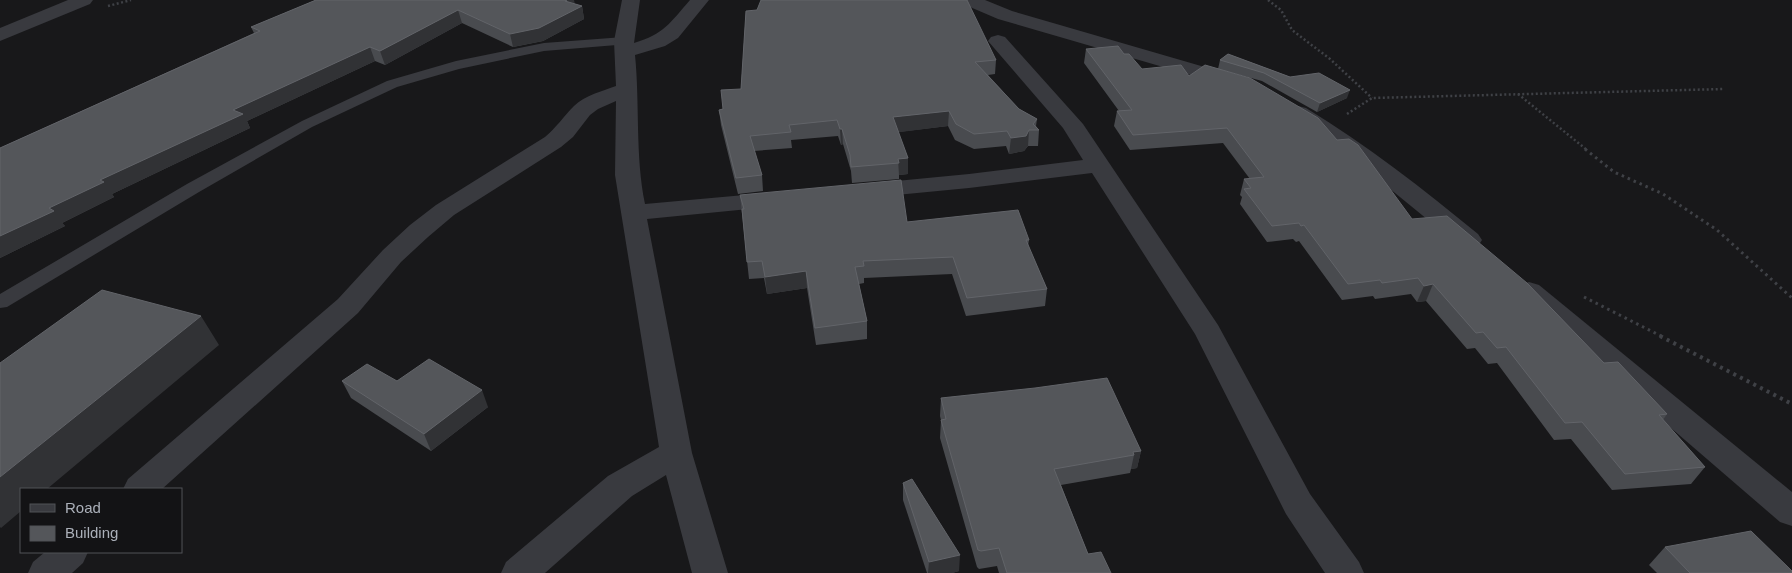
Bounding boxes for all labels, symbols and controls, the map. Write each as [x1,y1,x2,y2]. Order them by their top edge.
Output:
legend [20,488,182,553]
text: Road [65,499,101,516]
text: Building [65,524,118,541]

